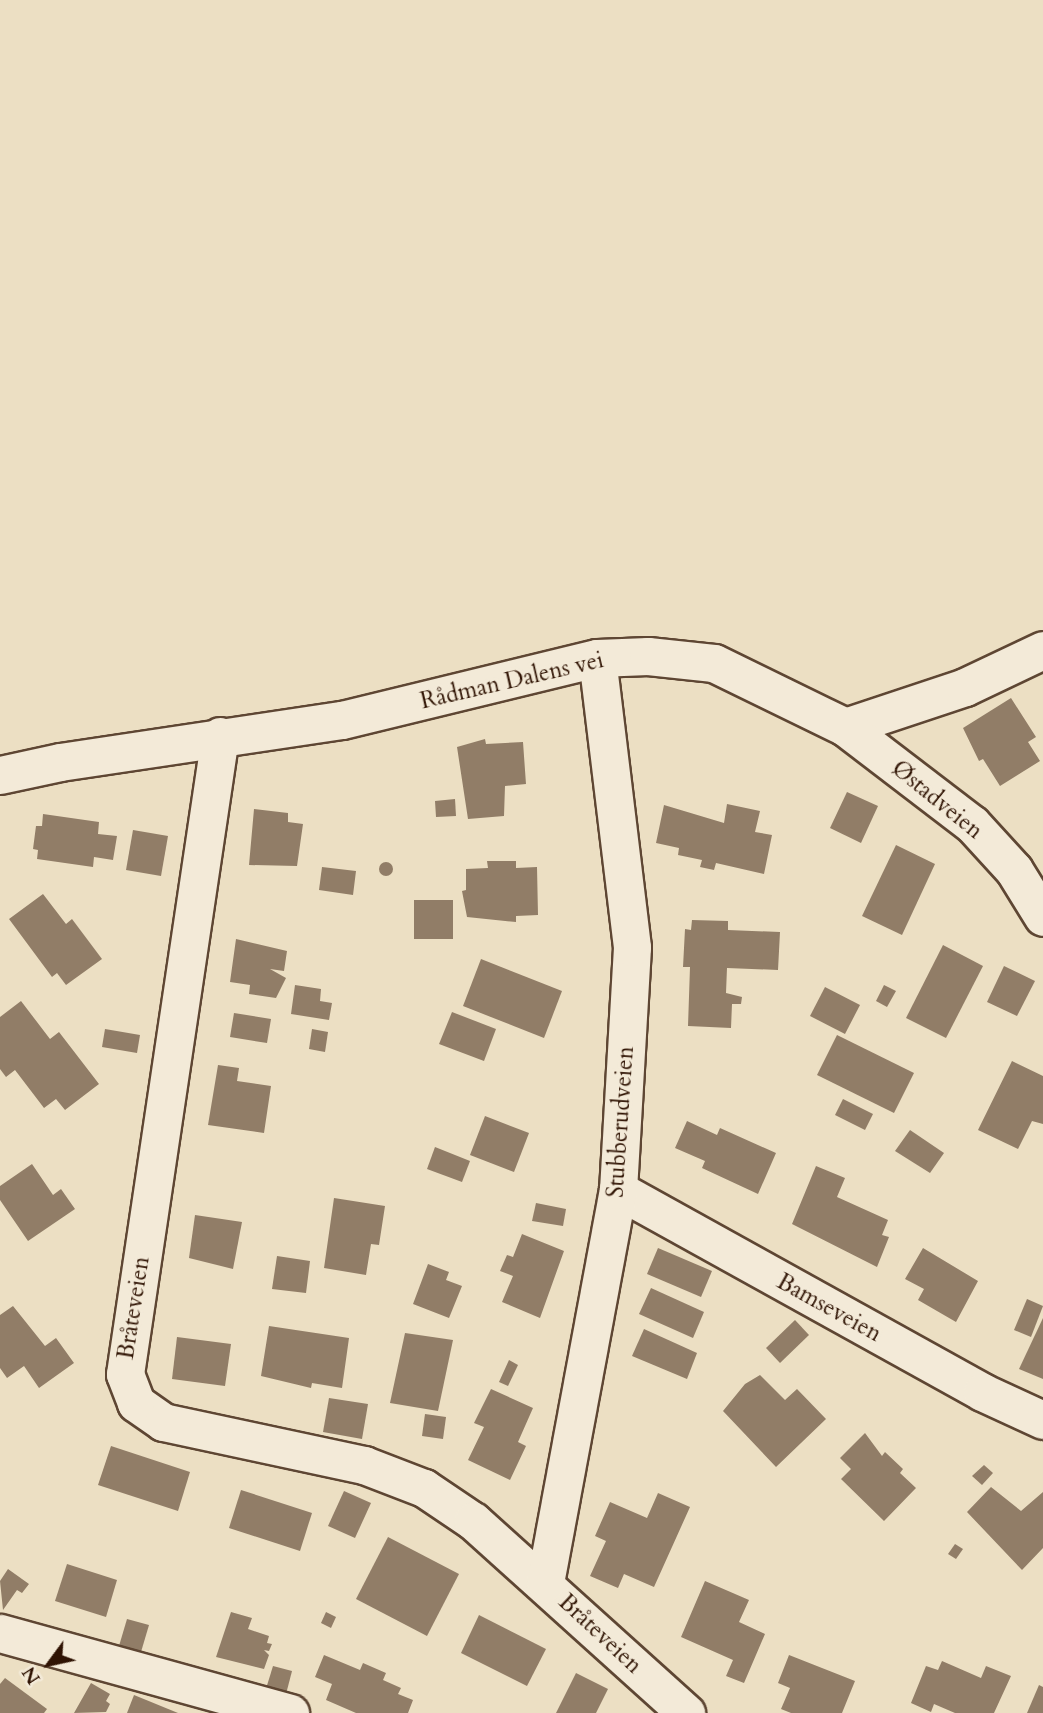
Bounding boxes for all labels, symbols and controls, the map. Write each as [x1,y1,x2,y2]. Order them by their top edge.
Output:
street label: Rådman Dalens vei [418,647,606,715]
street label: Østadveien [886,755,988,845]
street label: Stubberudveien [602,1045,640,1199]
street label: Bråteveien [112,1255,156,1361]
street label: Bamseveien [772,1268,886,1348]
street label: Bråteveien [553,1589,647,1679]
north arrow [14,1629,84,1699]
text: N [16,1661,47,1689]

